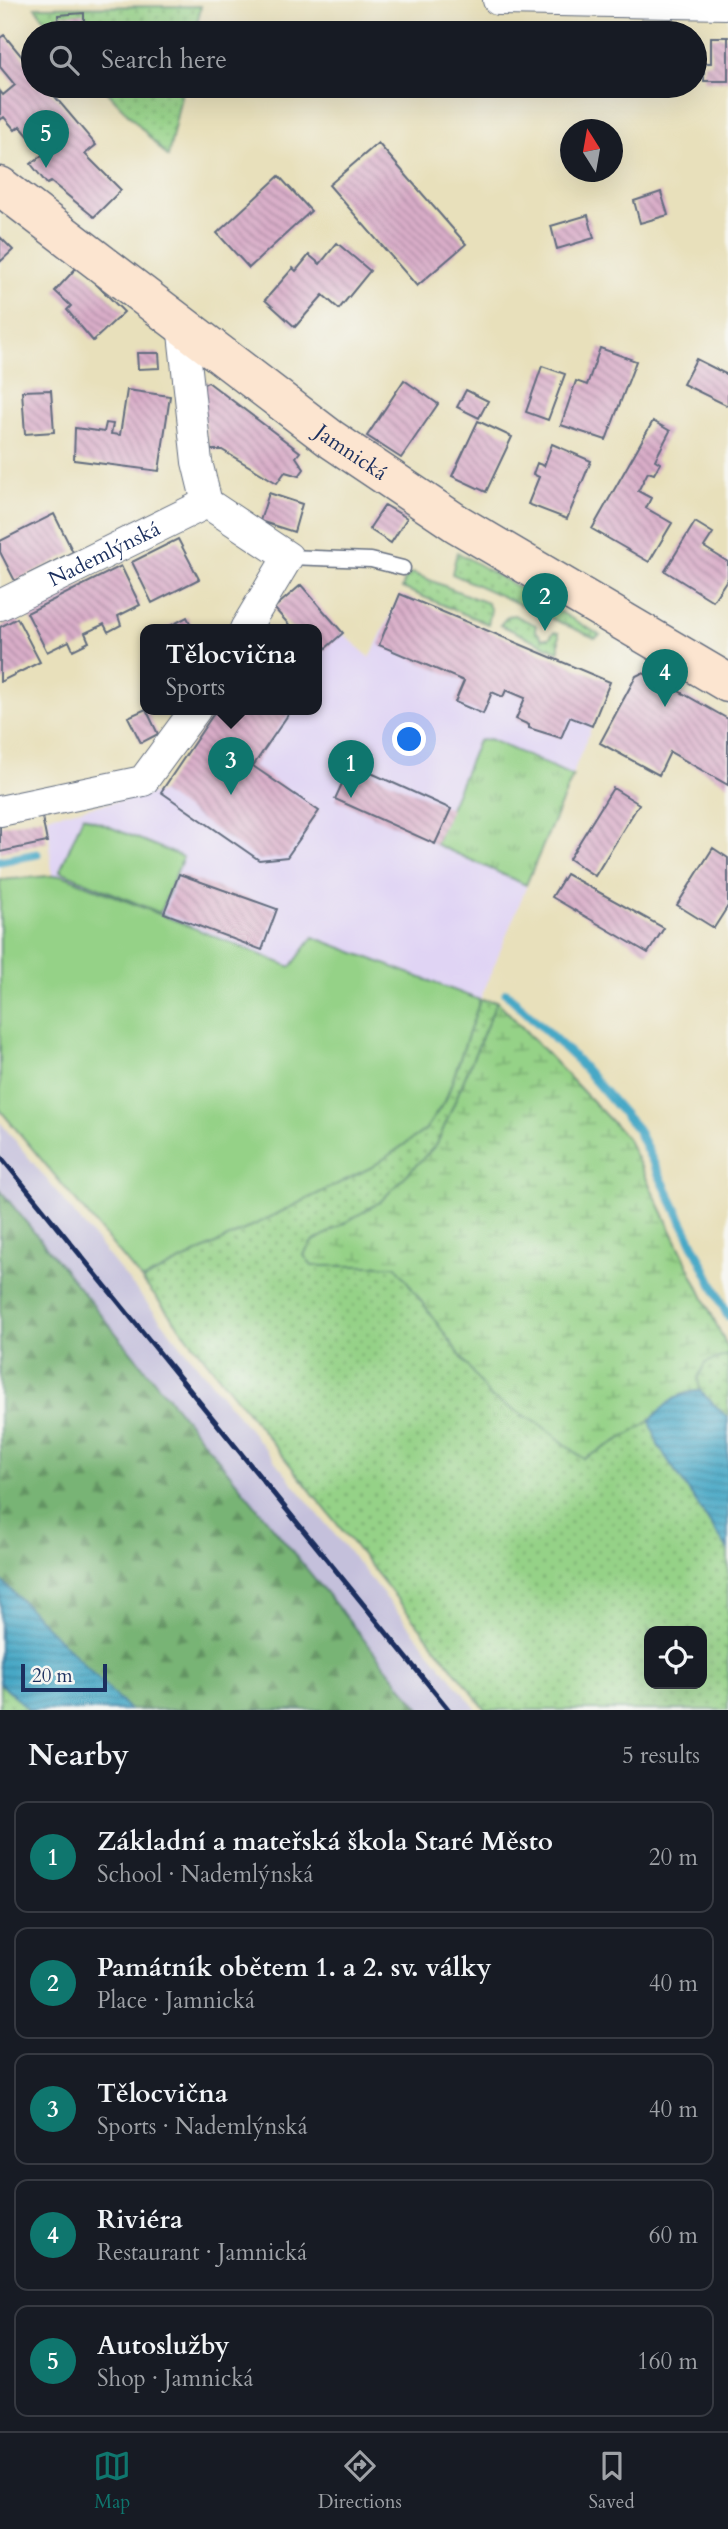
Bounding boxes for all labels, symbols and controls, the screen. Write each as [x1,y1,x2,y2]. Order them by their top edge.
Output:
search box [21,21,707,98]
icon: search [45,41,83,79]
text: Search here [101,42,227,77]
pin: 5 [23,110,69,168]
north arrow [560,119,623,182]
street label: Jamnická [307,416,393,487]
street label: Nademlýnská [43,514,165,594]
pin: 2 [522,573,568,631]
popup [140,624,322,715]
text: Tělocvična [166,637,296,672]
pin: 4 [642,649,688,707]
text: Sports [166,672,225,703]
your location [392,722,426,756]
pin: 3 [208,737,254,795]
pin: 1 [328,740,374,798]
map controls [644,1626,707,1689]
button: locate [644,1626,707,1689]
scale bar [21,1661,107,1693]
text: 20 m [32,1663,73,1689]
text: Nearby [28,1735,129,1776]
text: 5 results [622,1740,700,1771]
text: Základní a mateřská škola Staré Město [97,1824,553,1859]
text: 1 [47,1842,59,1873]
text: 20 m [649,1842,698,1873]
text: School · Nademlýnská [97,1859,313,1890]
text: Památník obětem 1. a 2. sv. války [97,1950,491,1985]
text: 2 [47,1968,59,1999]
text: 40 m [649,1968,698,1999]
text: Place · Jamnická [97,1985,255,2016]
text: Tělocvična [97,2076,228,2111]
text: 3 [47,2094,59,2125]
text: 40 m [649,2094,698,2125]
text: Sports · Nademlýnská [97,2111,308,2142]
text: Riviéra [97,2202,183,2237]
text: 4 [47,2220,59,2251]
text: 60 m [649,2220,698,2251]
text: Restaurant · Jamnická [97,2237,307,2268]
text: Autoslužby [97,2328,230,2363]
text: 5 [47,2346,59,2377]
text: 160 m [637,2346,698,2377]
text: Shop · Jamnická [97,2363,253,2394]
tab: Map [93,2447,131,2515]
tab: Directions [318,2447,402,2515]
tab: Saved [589,2447,635,2515]

